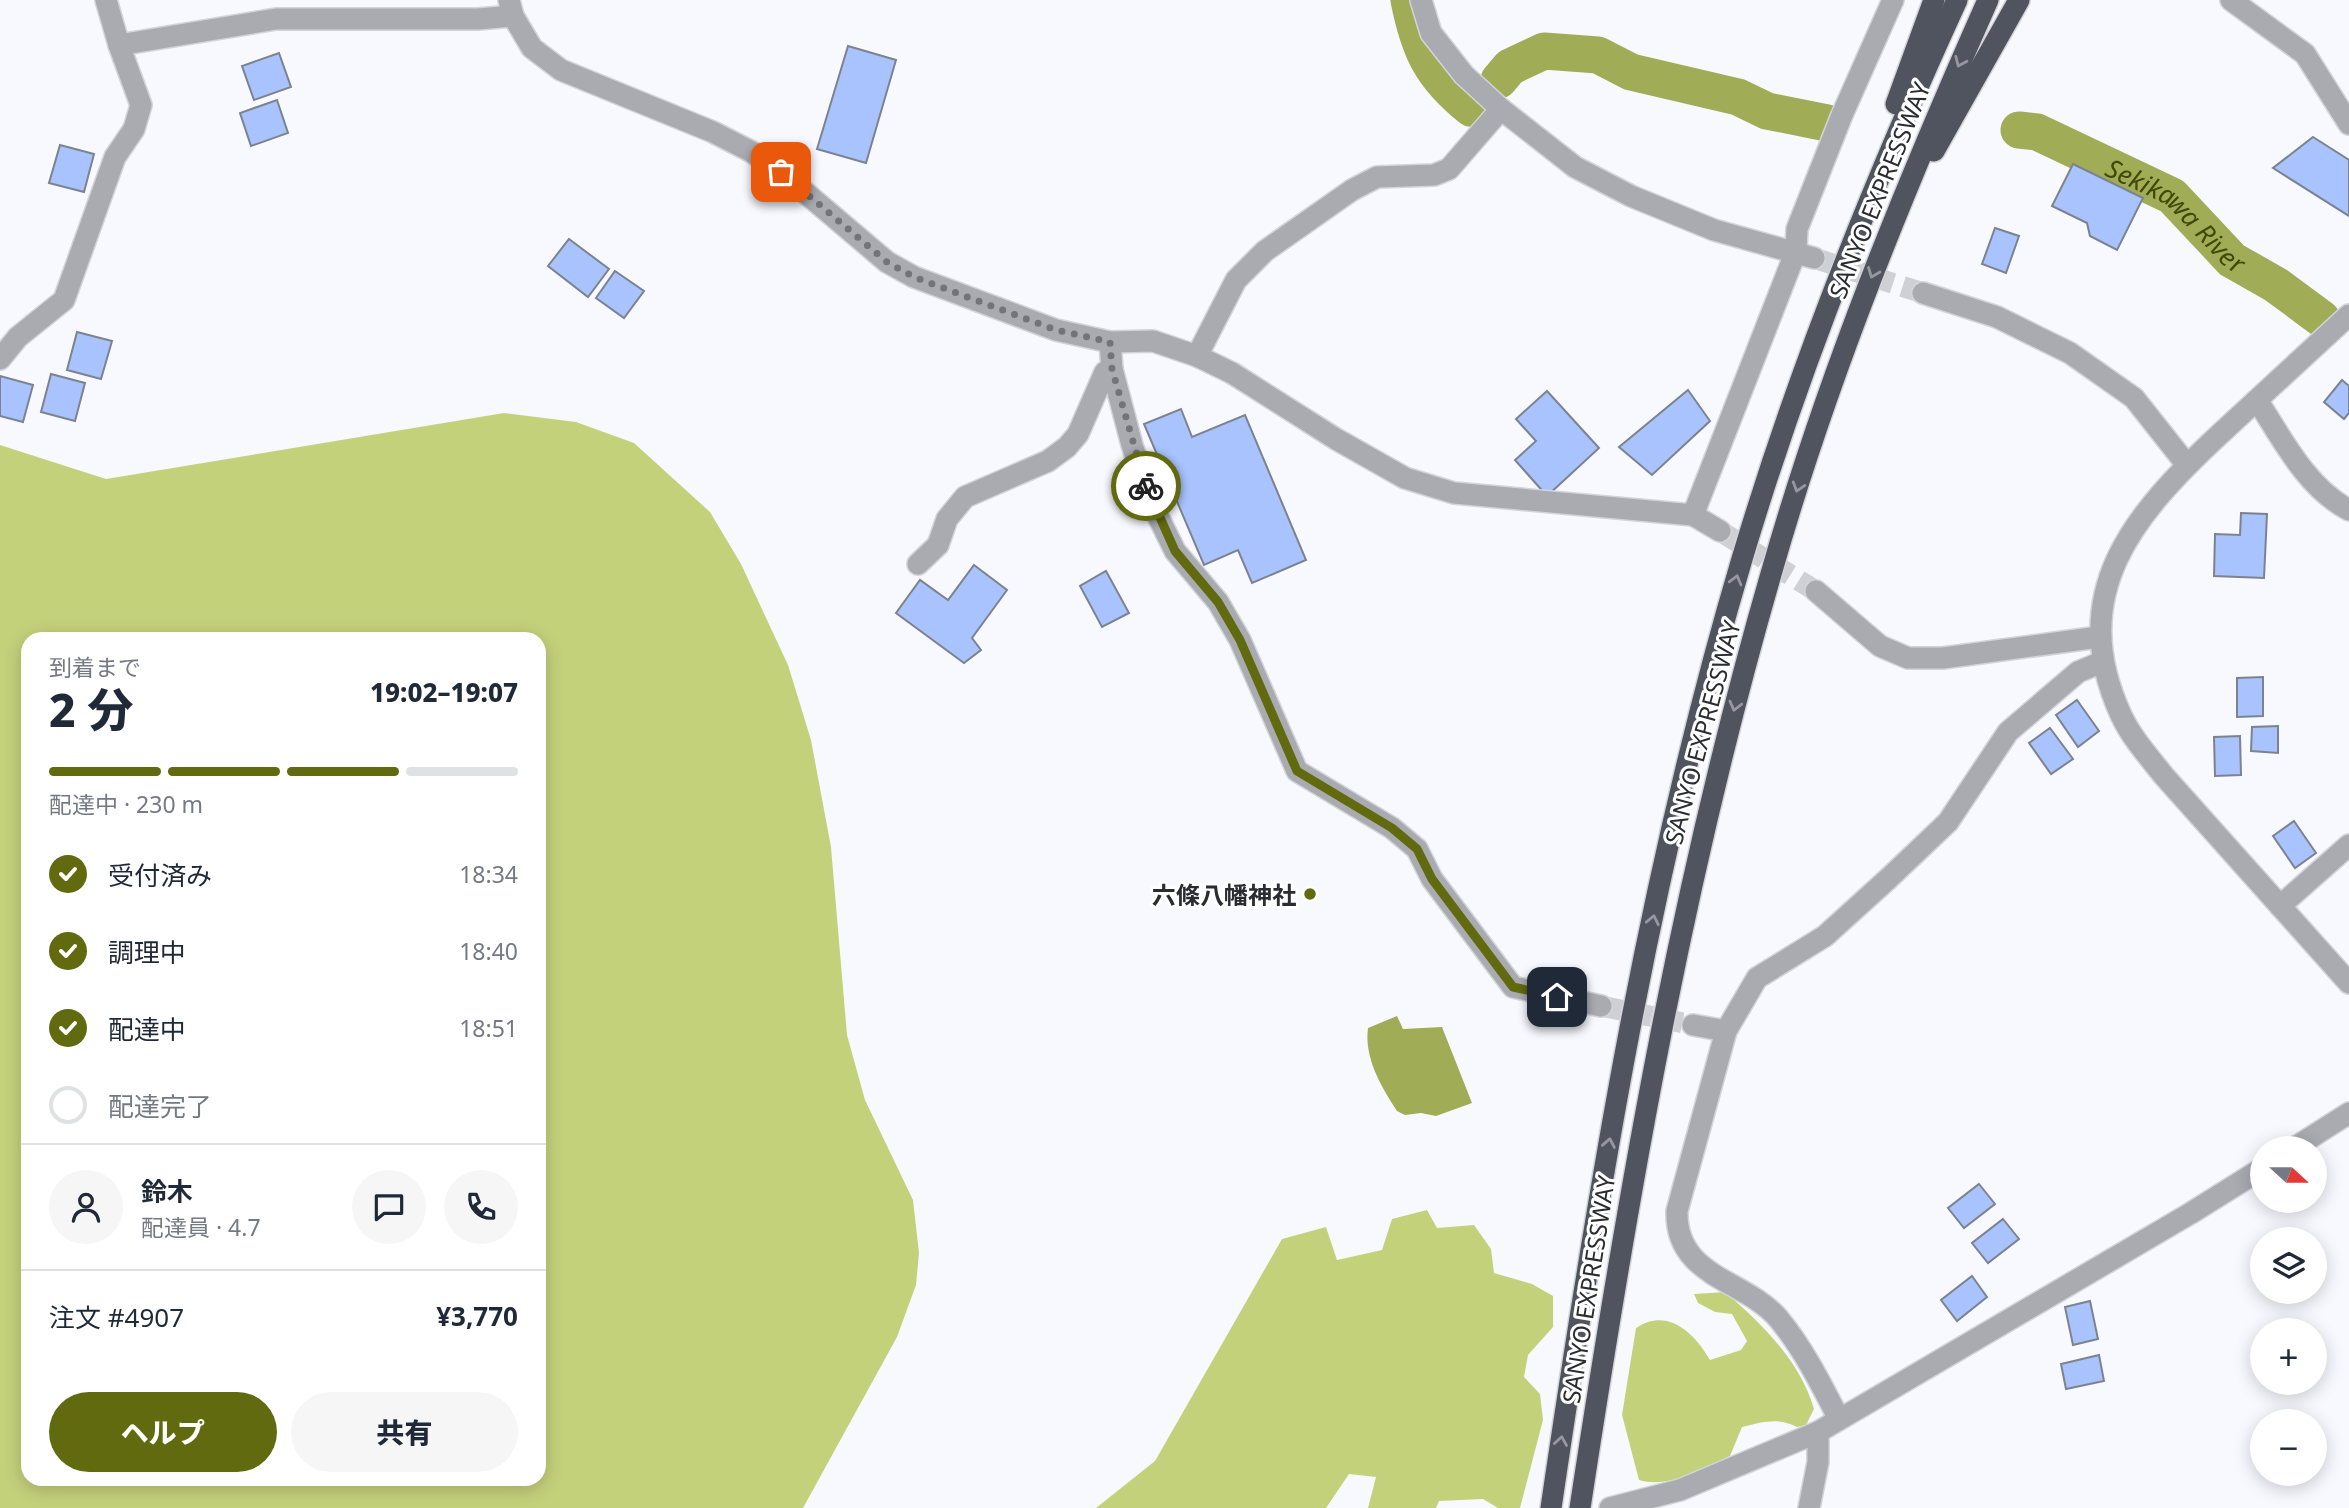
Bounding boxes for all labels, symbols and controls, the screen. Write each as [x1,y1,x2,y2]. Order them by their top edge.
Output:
one-way arrow [1954,55,1968,68]
street label: SANYO EXPRESSWAY [1821,77,1938,303]
pin [751,142,811,202]
water label: Sekikawa River [2100,149,2253,282]
icon: bag [762,153,800,191]
one-way arrow [1867,266,1881,278]
courier [1111,451,1181,521]
icon: bike [1127,467,1165,505]
one-way arrow [1791,481,1806,493]
one-way arrow [1728,575,1743,587]
street label: SANYO EXPRESSWAY [1656,616,1748,847]
text: 到着まで [49,651,141,683]
text: 19:02–19:07 [370,674,518,710]
text: 2 分 [49,678,134,740]
one-way arrow [1729,700,1743,712]
text: 配達中 · 230 m [49,788,203,820]
icon: check [49,855,87,893]
text: 受付済み [108,857,212,893]
text: 18:34 [459,858,518,890]
place label: 六條八幡神社 [1152,878,1296,911]
marker: 六條八幡神社 [1302,886,1318,902]
one-way arrow [1645,914,1659,926]
icon: check [49,932,87,970]
text: 調理中 [108,934,186,970]
text: 18:40 [459,935,518,967]
pin [1527,967,1587,1027]
icon: home [1538,978,1576,1016]
icon: check [49,1009,87,1047]
text: 配達中 [108,1011,186,1047]
text: 18:51 [459,1012,518,1044]
text: 配達完了 [108,1088,212,1124]
north arrow [2250,1136,2328,1213]
map controls [2250,1136,2327,1486]
one-way arrow [1601,1137,1616,1149]
button: person [49,1170,123,1244]
button: chat [352,1170,426,1244]
button: phone [444,1170,518,1244]
street label: SANYO EXPRESSWAY [1554,1172,1622,1405]
text: 鈴木 [141,1173,193,1209]
text: 配達員 · 4.7 [141,1211,261,1243]
button: layers [2250,1227,2327,1304]
text: ¥3,770 [436,1298,518,1334]
text: 注文 #4907 [49,1299,184,1335]
button: + [2250,1318,2327,1395]
button: ヘルプ [49,1392,277,1472]
button: 共有 [291,1392,518,1472]
button: − [2250,1409,2327,1486]
one-way arrow [1553,1435,1568,1446]

